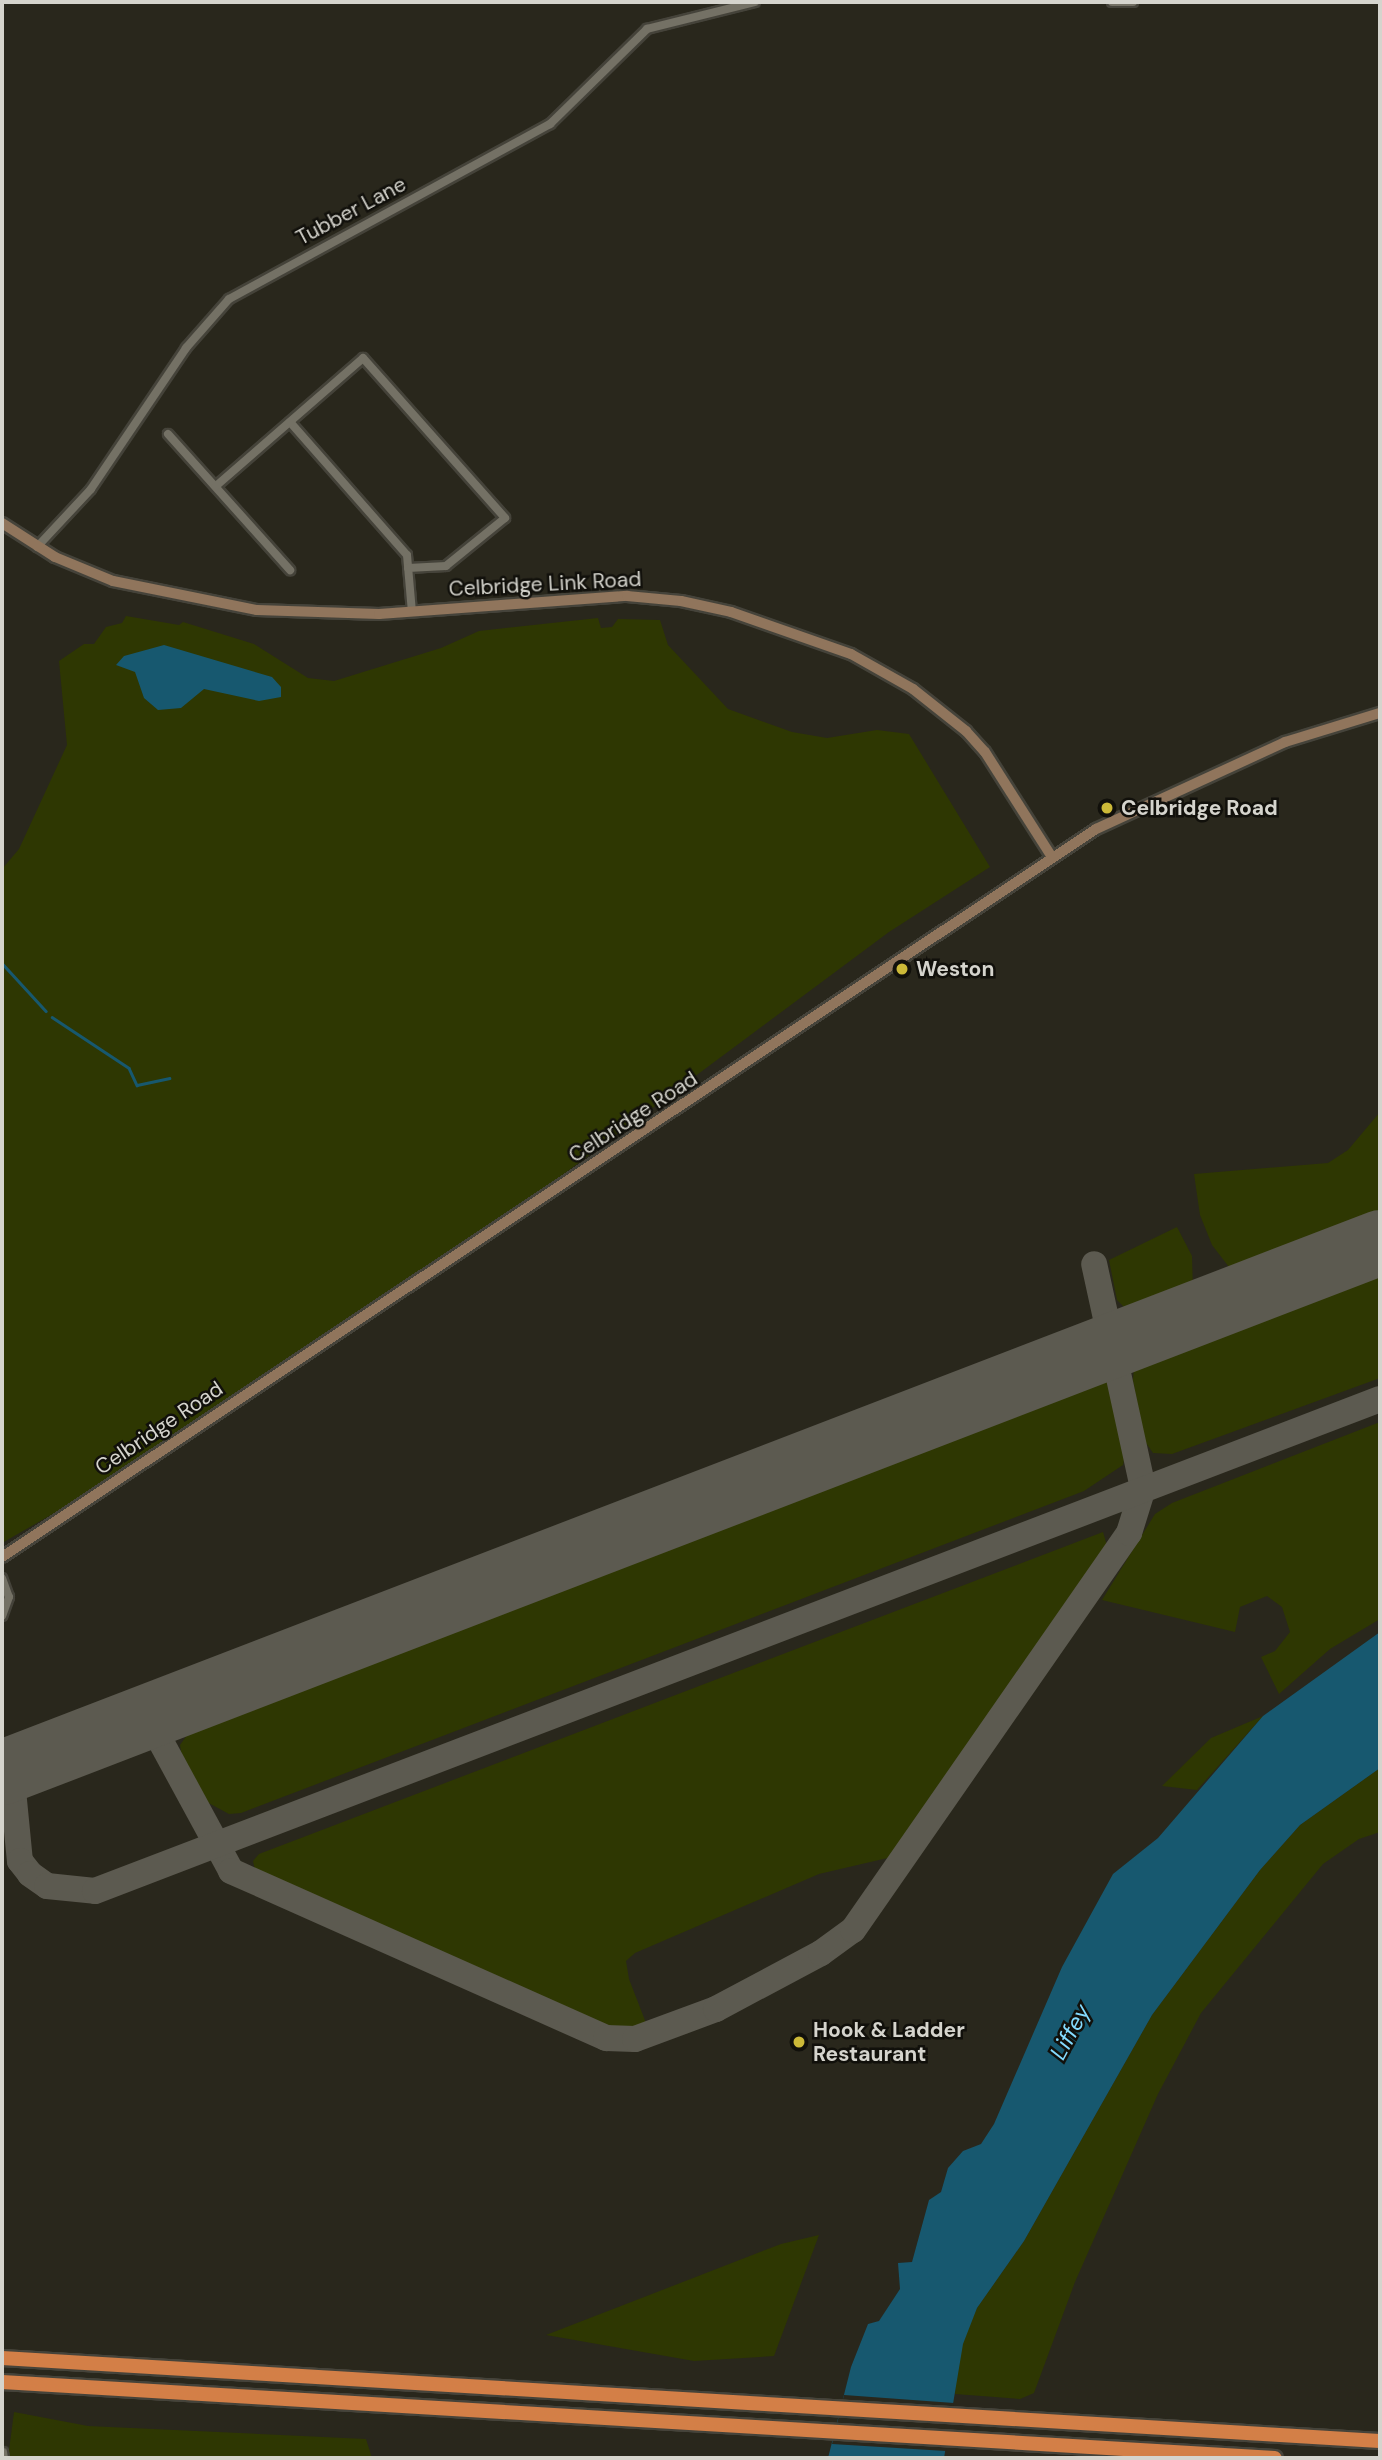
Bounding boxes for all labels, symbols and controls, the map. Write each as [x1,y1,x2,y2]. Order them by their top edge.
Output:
street label: Tubber Lane [292,172,410,250]
street label: Celbridge Link Road [448,566,642,602]
place label: Celbridge Road [1121,795,1278,821]
marker: Celbridge Road [1099,800,1115,816]
place label: Weston [916,956,994,982]
marker: Weston [894,961,910,977]
street label: Celbridge Road [564,1066,702,1168]
street label: Celbridge Road [90,1376,228,1480]
water label: Liffey [1044,2000,1096,2064]
place label: Hook & Ladder Restaurant [813,2017,965,2067]
marker: Hook & Ladder Restaurant [791,2034,807,2050]

